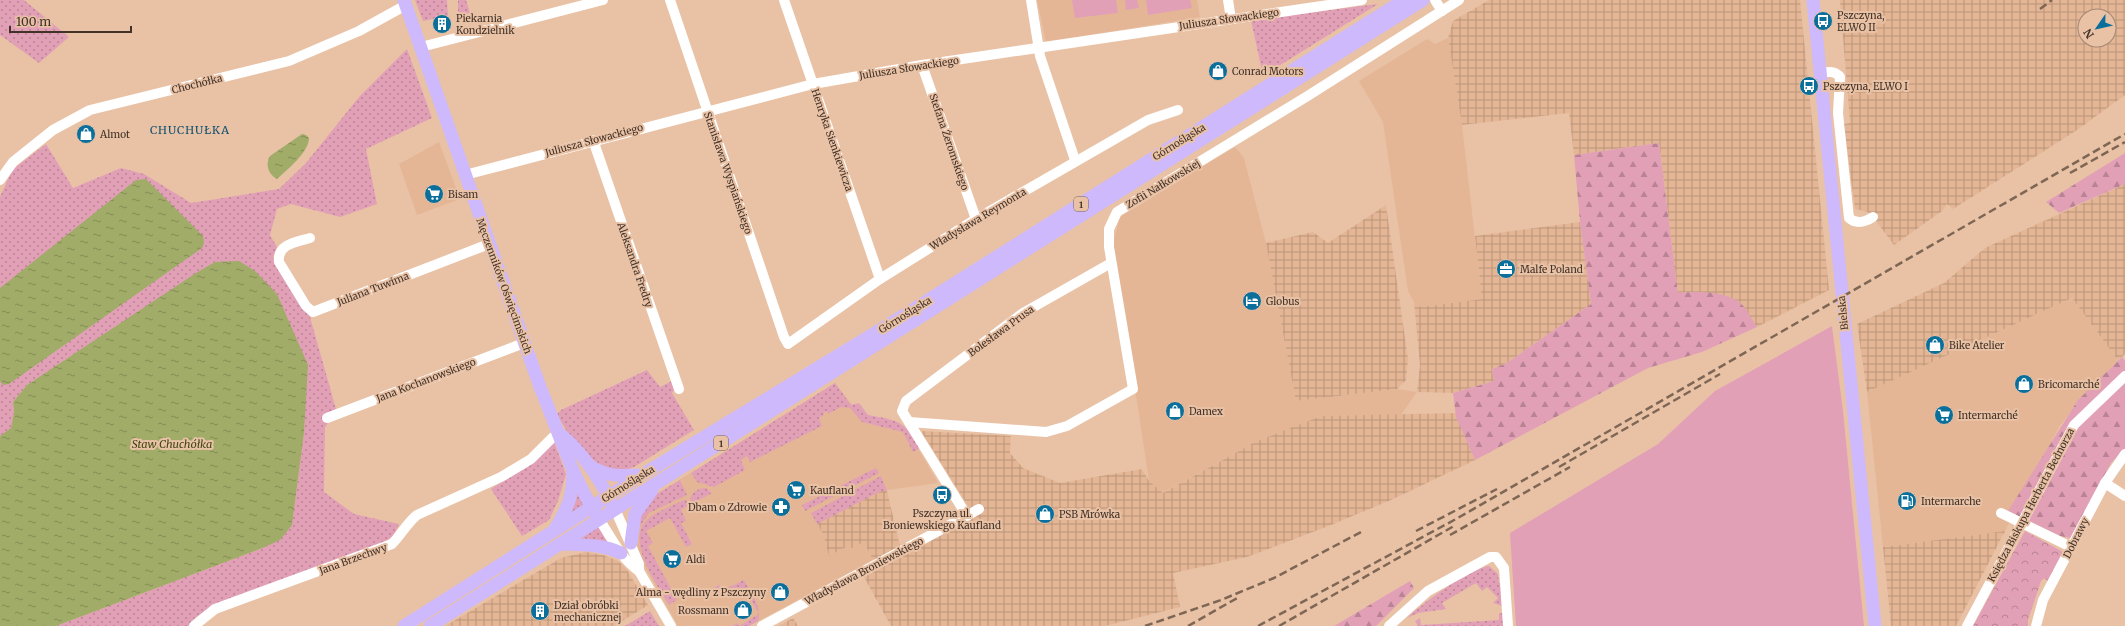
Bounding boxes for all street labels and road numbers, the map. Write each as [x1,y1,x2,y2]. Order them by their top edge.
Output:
street label: Juliusza Słowackiego [1177,6,1280,33]
street label: Juliusza Słowackiego [857,54,960,82]
street label: Chochółka [170,71,224,97]
street label: Henryka Sienkiewicza [808,87,856,194]
street label: Stefana Żeromskiego [926,92,973,192]
street label: Stanisława Wyspiańskiego [701,110,755,236]
street label: Górnośląska [1150,120,1208,163]
street label: Juliusza Słowackiego [543,121,645,160]
street label: Zofii Nałkowskiej [1123,157,1203,211]
street label: Władysława Reymonta [927,185,1029,253]
road number: 1 [1074,197,1088,211]
street label: Męczenników Oświęcimskich [473,216,535,356]
street label: Aleksandra Fredry [614,220,656,309]
street label: Juliana Tuwima [334,269,411,309]
street label: Górnośląska [876,293,934,336]
street label: Bielska [1835,294,1851,331]
street label: Bolesława Prusa [965,302,1037,359]
street label: Jana Kochanowskiego [374,355,478,405]
street label: Księdza Biskupa Herberta Bednorza [1985,425,2078,584]
road number: 1 [714,436,728,450]
street label: Górnośląska [599,462,657,505]
street label: Dobrawy [2060,515,2092,561]
street label: Władysława Broniewskiego [802,534,926,608]
street label: Jana Brzechwy [316,541,389,578]

